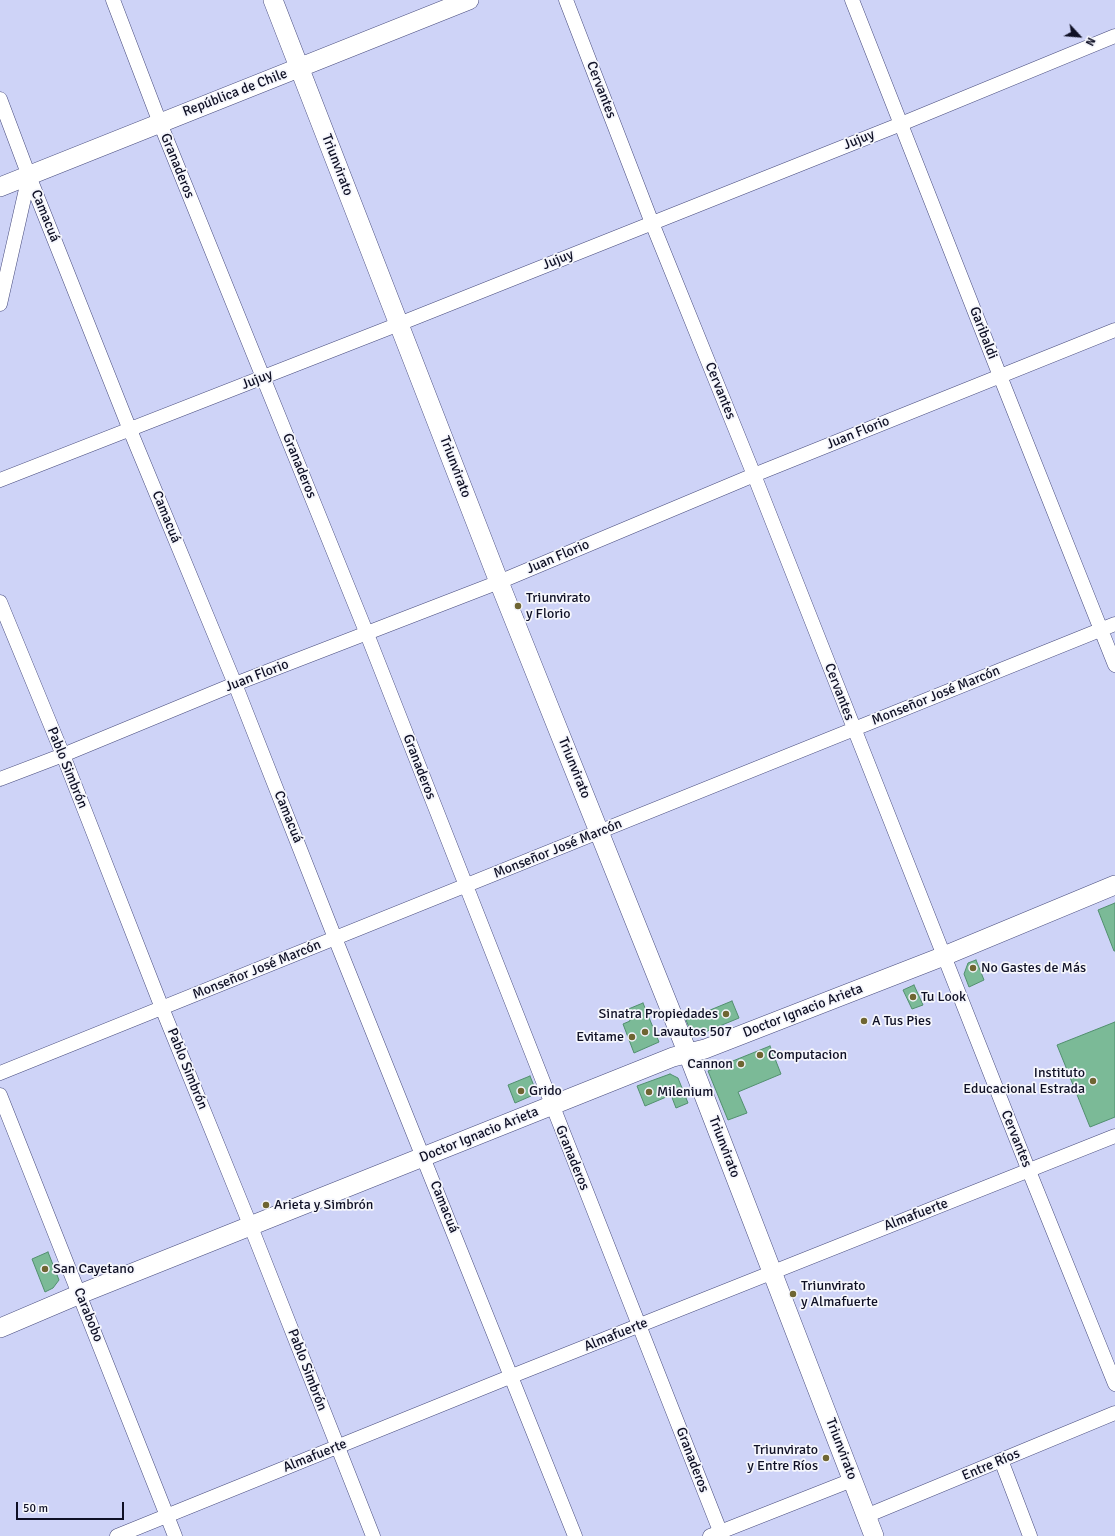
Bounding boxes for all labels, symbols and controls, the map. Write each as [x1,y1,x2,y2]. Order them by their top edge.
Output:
north arrow [1059,16,1099,56]
text: N [1083,35,1098,48]
street label: Cervantes [582,59,620,121]
street label: República de Chile [180,65,290,121]
street label: Jujuy [841,126,877,154]
street label: Granaderos [156,131,198,201]
street label: Triunvirato [318,132,356,198]
street label: Camacuá [27,187,63,245]
street label: Jujuy [540,246,576,274]
street label: Garibaldi [965,304,1001,362]
street label: Cervantes [701,360,739,422]
street label: Jujuy [239,366,275,394]
street label: Juan Florio [824,413,892,453]
street label: Granaderos [278,431,320,501]
street label: Triunvirato [436,434,474,500]
street label: Camacuá [148,488,184,546]
street label: Juan Florio [524,536,592,578]
place label: Triunvirato y Florio [526,590,591,622]
marker: Triunvirato y Florio [513,601,523,611]
street label: Juan Florio [223,656,291,696]
street label: Cervantes [820,661,858,723]
street label: Monseñor José Marcón [869,663,1003,729]
street label: Pablo Simbrón [43,725,91,811]
street label: Granaderos [399,732,439,802]
street label: Triunvirato [554,735,594,801]
street label: Camacuá [270,788,306,846]
street label: Monseñor José Marcón [491,816,625,882]
street label: Monseñor José Marcón [190,937,324,1003]
place label: No Gastes de Más [981,960,1086,976]
marker: No Gastes de Más [968,963,978,973]
street label: Doctor Ignacio Arieta [741,980,865,1042]
place label: Tu Look [921,989,966,1005]
marker: Tu Look [908,992,918,1002]
place label: Sinatra Propiedades [599,1006,718,1022]
marker: Sinatra Propiedades [721,1009,731,1019]
place label: A Tus Pies [872,1013,931,1029]
marker: A Tus Pies [859,1016,869,1026]
place label: Lavautos 507 [653,1024,732,1040]
street label: Pablo Simbrón [163,1026,211,1112]
marker: Lavautos 507 [640,1027,650,1037]
place label: Evitame [576,1029,624,1045]
marker: Evitame [627,1032,637,1042]
place label: Computacion [768,1047,847,1063]
marker: Computacion [755,1050,765,1060]
place label: Cannon [687,1056,733,1072]
marker: Cannon [736,1059,746,1069]
place label: Instituto Educacional Estrada [963,1065,1085,1098]
marker: Instituto Educacional Estrada [1088,1076,1098,1086]
place label: Grido [529,1083,562,1099]
place label: Milenium [657,1084,713,1100]
marker: Grido [516,1086,526,1096]
marker: Milenium [644,1087,654,1097]
street label: Doctor Ignacio Arieta [417,1103,541,1167]
street label: Cervantes [997,1108,1035,1170]
street label: Triunvirato [705,1114,743,1180]
street label: Granaderos [551,1123,593,1193]
street label: Camacuá [426,1178,462,1236]
street label: Almafuerte [882,1195,950,1235]
place label: Arieta y Simbrón [274,1197,373,1213]
marker: Arieta y Simbrón [261,1200,271,1210]
place label: San Cayetano [53,1261,134,1277]
marker: San Cayetano [40,1264,50,1274]
place label: Triunvirato y Almafuerte [801,1278,878,1310]
street label: Carabobo [70,1285,106,1345]
marker: Triunvirato y Almafuerte [788,1289,798,1299]
street label: Almafuerte [582,1315,650,1355]
street label: Pablo Simbrón [284,1327,330,1413]
street label: Triunvirato [822,1416,860,1482]
street label: Granaderos [672,1425,712,1495]
street label: Almafuerte [281,1436,349,1476]
place label: Triunvirato y Entre Ríos [747,1442,818,1474]
street label: Entre Ríos [960,1445,1022,1485]
marker: Triunvirato y Entre Ríos [821,1453,831,1463]
scale bar [18,1494,126,1520]
text: 50 m [23,1501,48,1516]

